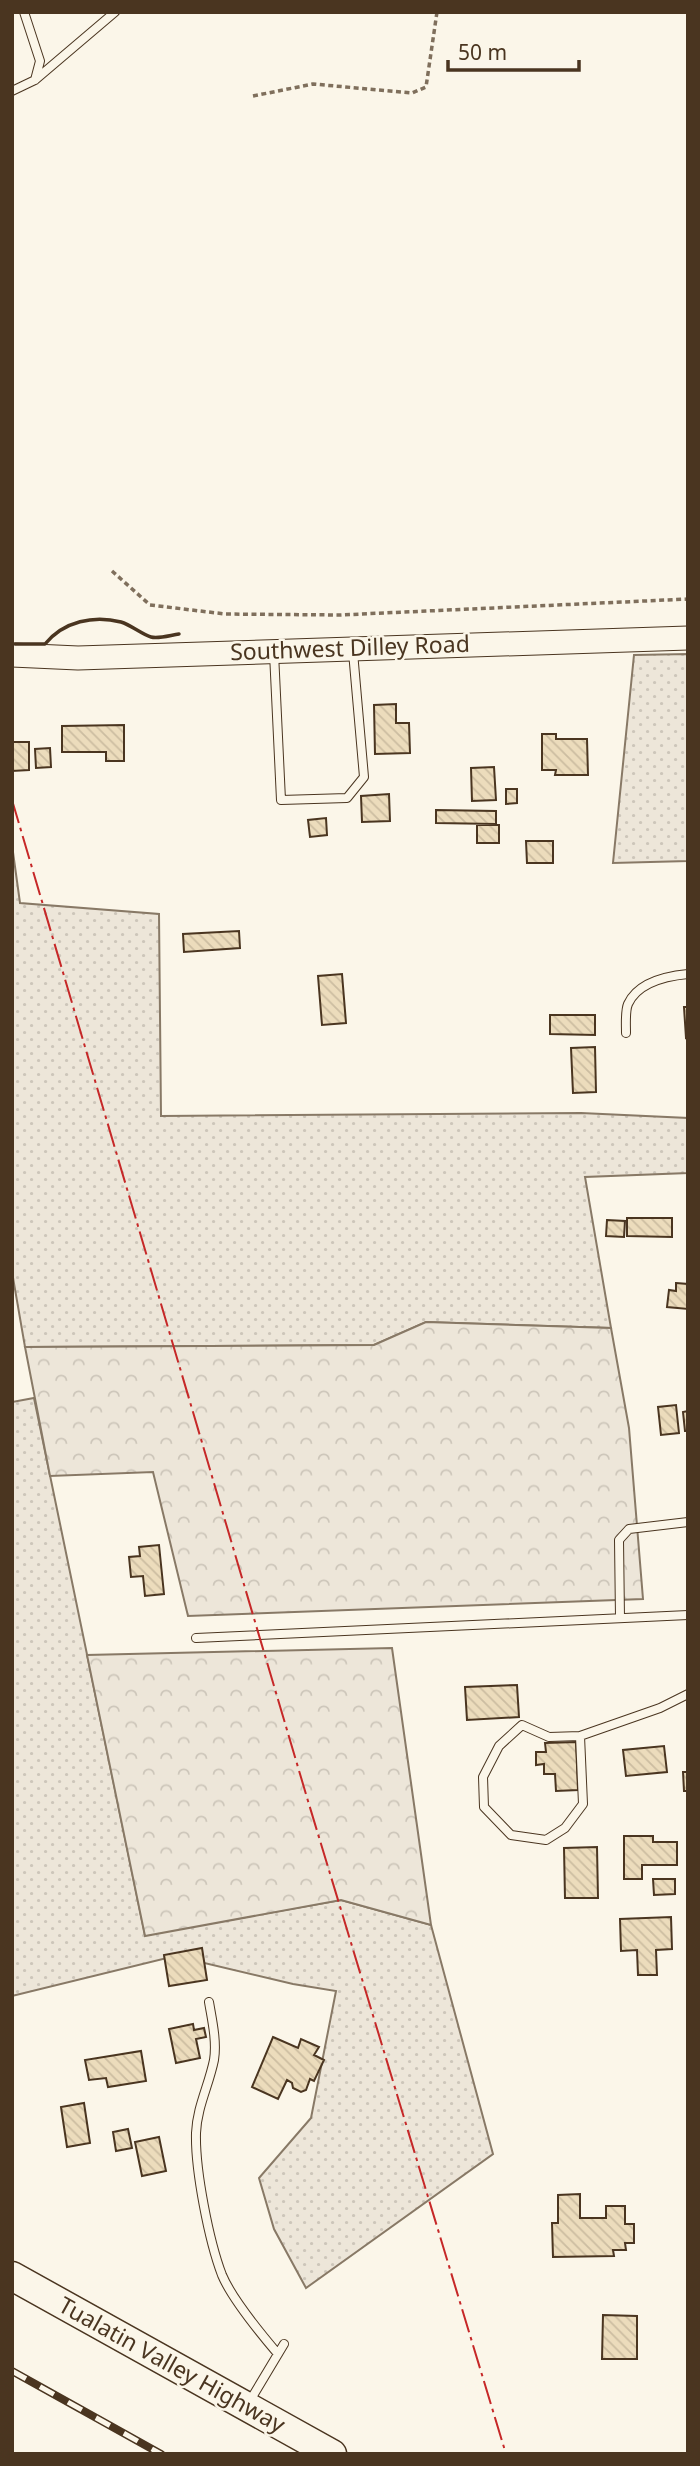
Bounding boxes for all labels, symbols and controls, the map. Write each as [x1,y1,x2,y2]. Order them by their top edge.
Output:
scale bar [448,28,579,72]
text: 50 m [458,38,507,66]
street label: Southwest Dilley Road [230,627,470,667]
street label: Tualatin Valley Highway [53,2288,292,2440]

